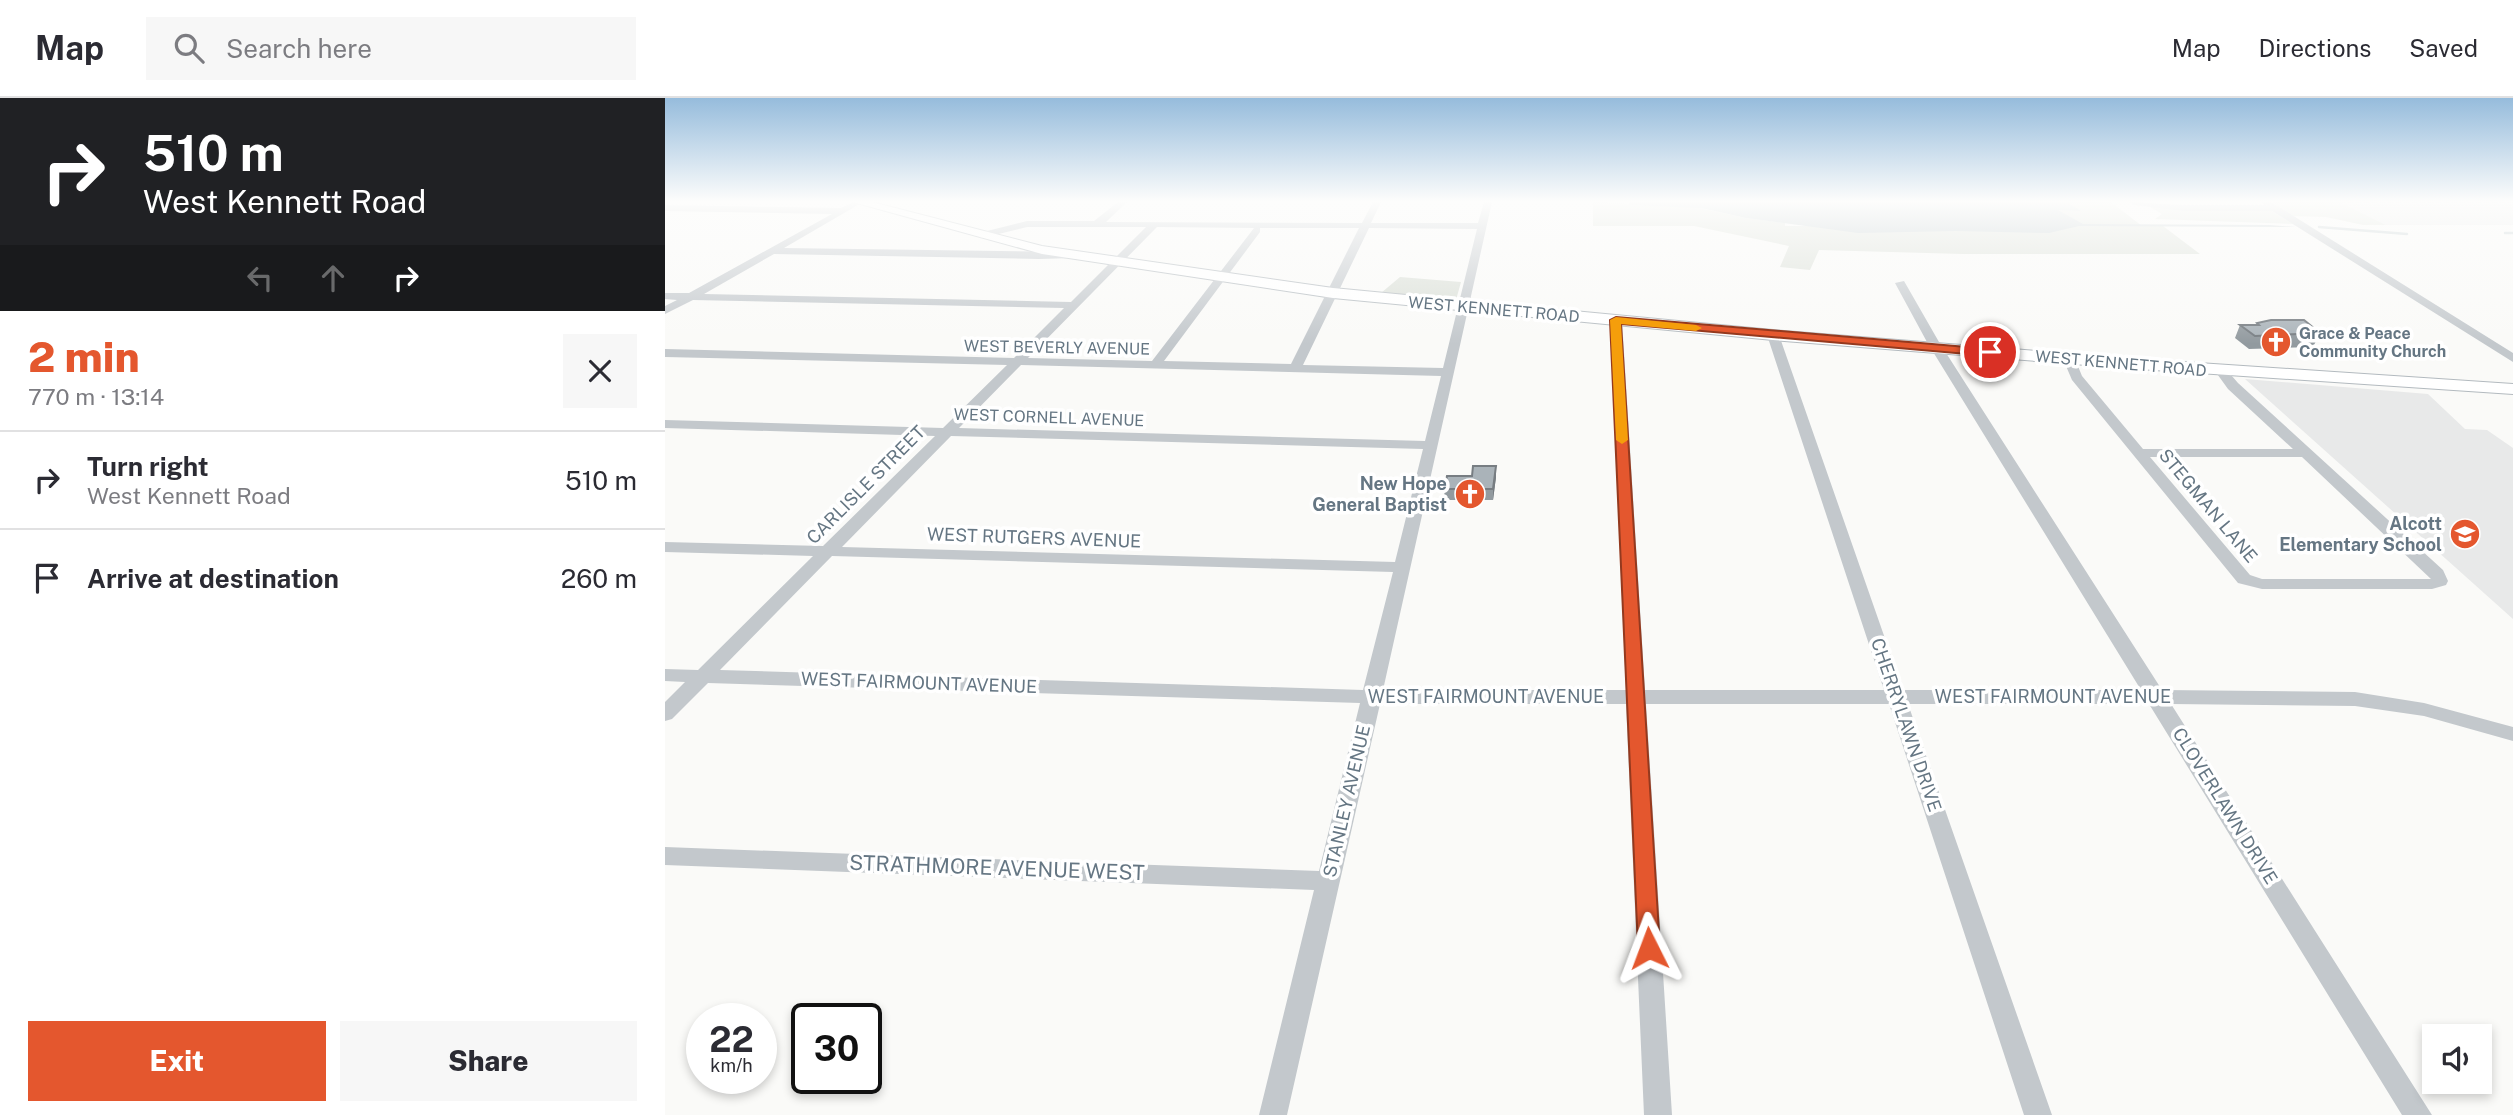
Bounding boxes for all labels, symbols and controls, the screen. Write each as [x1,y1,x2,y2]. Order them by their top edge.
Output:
search box [146,17,636,80]
text: Map [35,29,104,67]
icon: search [170,29,208,67]
text: Search here [226,33,372,64]
text: Map [2172,34,2221,62]
text: Directions [2259,34,2371,62]
text: Saved [2409,34,2478,62]
text: 510 m [143,124,284,182]
icon: right [28,126,119,217]
text: West Kennett Road [143,183,426,220]
icon: left [241,259,279,297]
icon: ahead [314,259,352,297]
icon: right [387,259,425,297]
street label: WEST KENNETT ROAD [1407,293,1580,326]
pin [1960,322,2020,382]
place label: Grace & Peace Community Church [2299,324,2446,361]
church icon: Grace & Peace Community Church [2259,325,2293,359]
text: 2 min [28,332,140,381]
icon: arrive [1971,333,2009,371]
button: close [563,334,637,408]
street label: WEST BEVERLY AVENUE [964,336,1150,359]
street label: WEST KENNETT ROAD [2034,347,2207,380]
text: 770 m · 13:14 [28,383,164,410]
street label: WEST CORNELL AVENUE [953,405,1145,430]
street label: CARLISLE STREET [802,421,929,548]
street label: STEGMAN LANE [2155,445,2262,567]
text: Turn right [87,451,209,482]
icon: right [28,461,66,499]
text: 510 m [565,465,637,496]
place label: New Hope General Baptist [1312,473,1447,515]
church icon: New Hope General Baptist [1453,477,1487,511]
text: West Kennett Road [87,482,291,509]
place label: Alcott Elementary School [2279,513,2442,555]
school or university icon: Alcott Elementary School [2448,517,2482,551]
street label: WEST RUTGERS AVENUE [927,523,1141,552]
icon: arrive [28,559,66,597]
text: Arrive at destination [87,563,339,594]
text: 260 m [561,563,637,594]
street label: CHERRYLAWN DRIVE [1867,635,1946,814]
street label: WEST FAIRMOUNT AVENUE [801,668,1037,697]
street label: WEST FAIRMOUNT AVENUE [1368,686,1604,707]
street label: WEST FAIRMOUNT AVENUE [1935,686,2171,707]
street label: STANLEY AVENUE [1319,723,1374,879]
street label: CLOVERLAWN DRIVE [2169,724,2282,888]
street label: STRATHMORE AVENUE WEST [849,850,1145,885]
position arrow [1612,911,1686,985]
speed limit sign: 30 [791,1003,882,1094]
text: 22 [709,1019,754,1060]
button: Exit [28,1021,326,1101]
button: Share [340,1021,637,1101]
map controls [2422,1024,2492,1094]
button: sound [2422,1024,2492,1094]
text: km/h [710,1055,753,1076]

